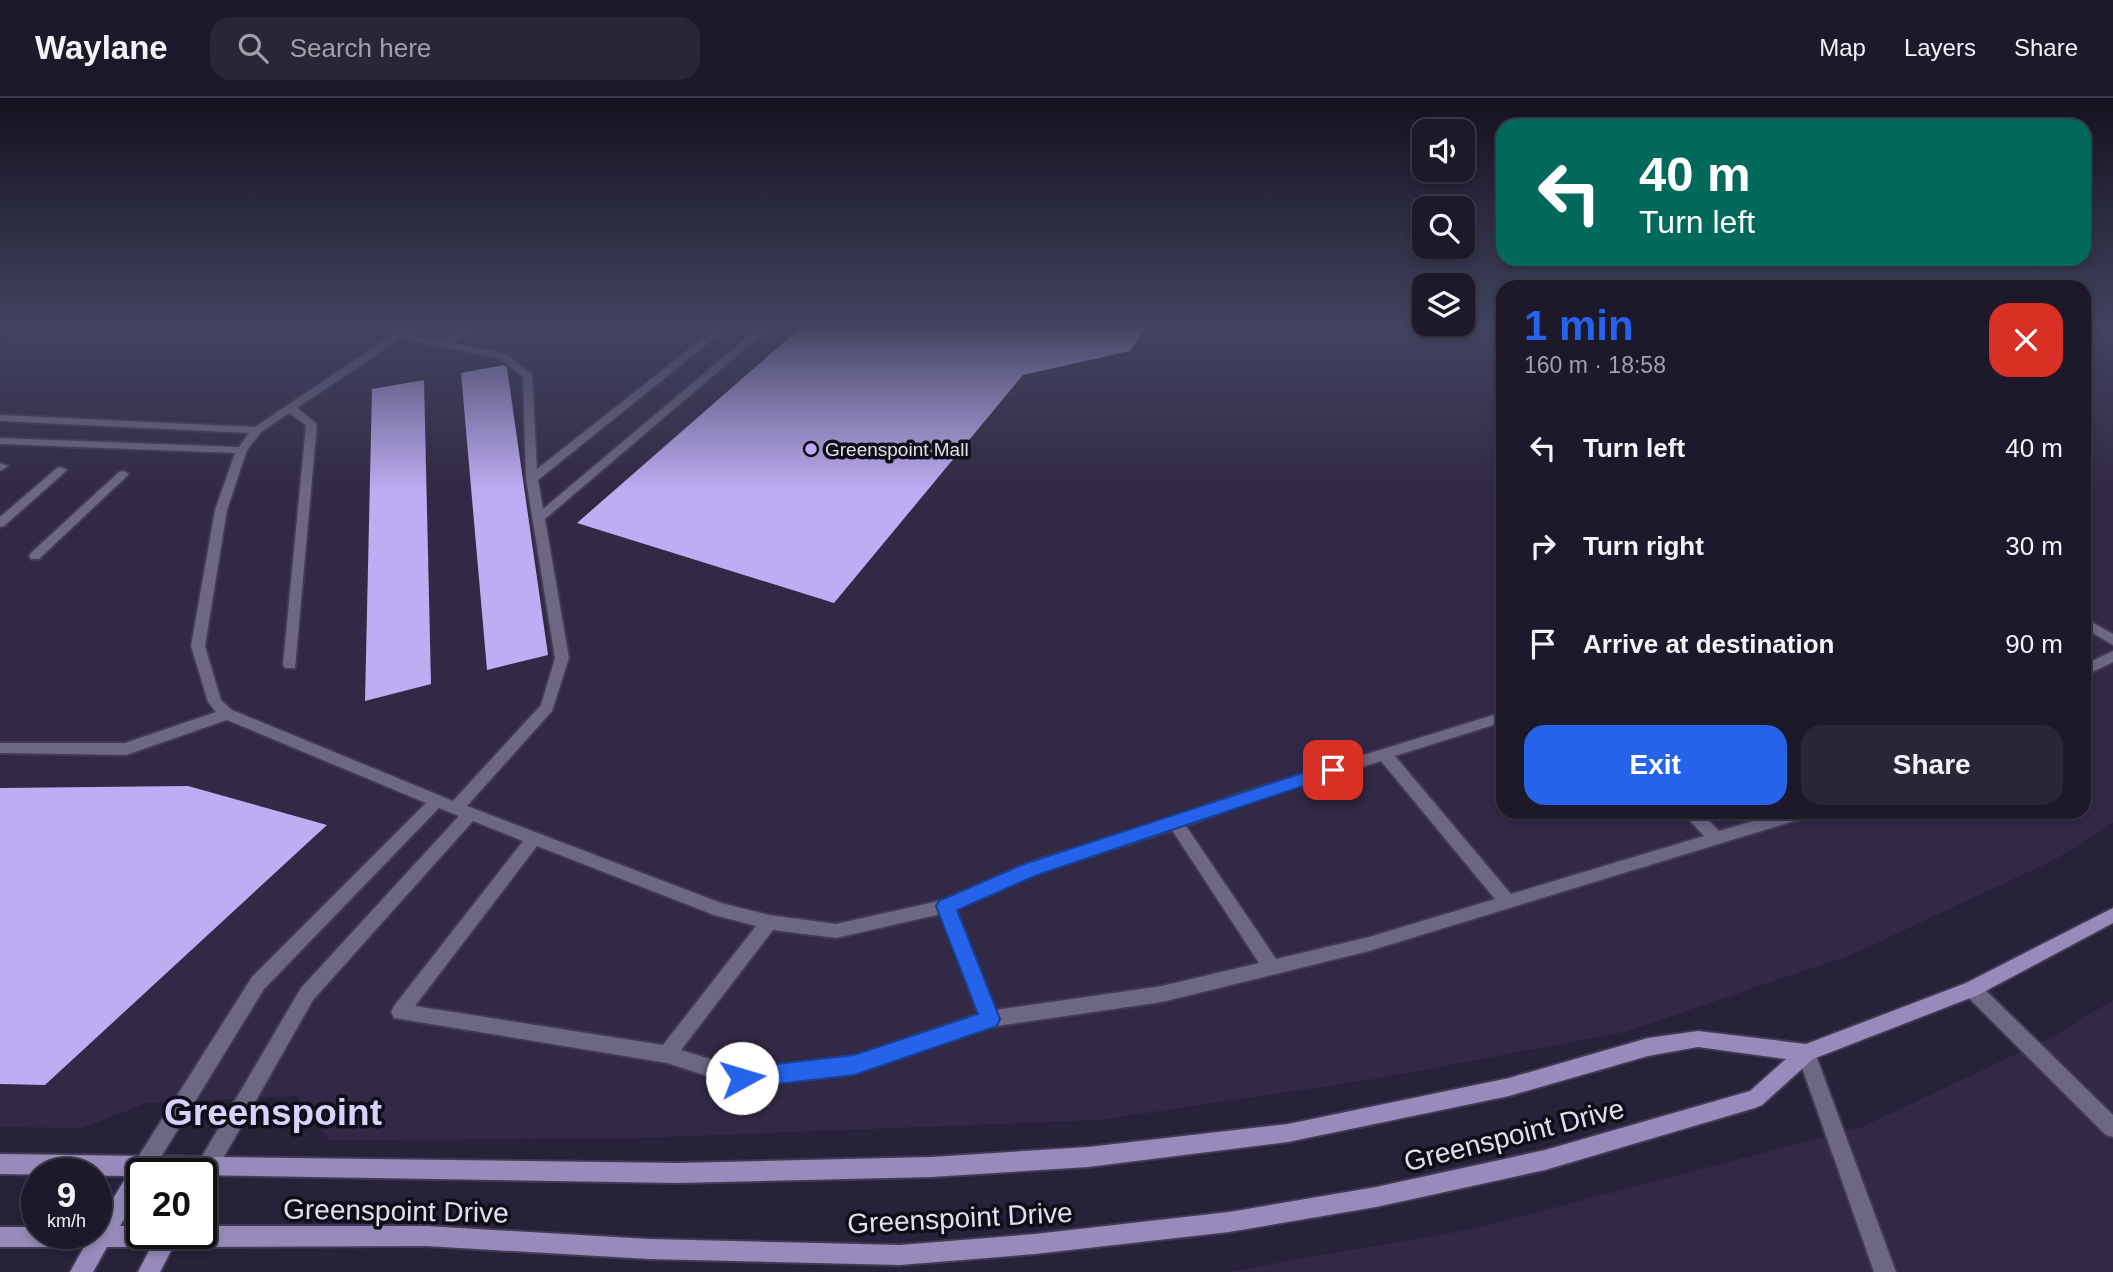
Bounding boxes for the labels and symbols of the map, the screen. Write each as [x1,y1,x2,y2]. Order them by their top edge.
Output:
place label: Greenspoint Mall [825,439,969,460]
marker: Greenspoint Mall [803,441,819,457]
pin [1303,740,1363,800]
position arrow [705,1041,779,1115]
district label: Greenspoint [164,1092,382,1133]
street label: Greenspoint Drive [1401,1093,1627,1177]
speed limit sign: 20 [126,1158,217,1249]
street label: Greenspoint Drive [283,1194,509,1228]
street label: Greenspoint Drive [847,1197,1073,1239]

